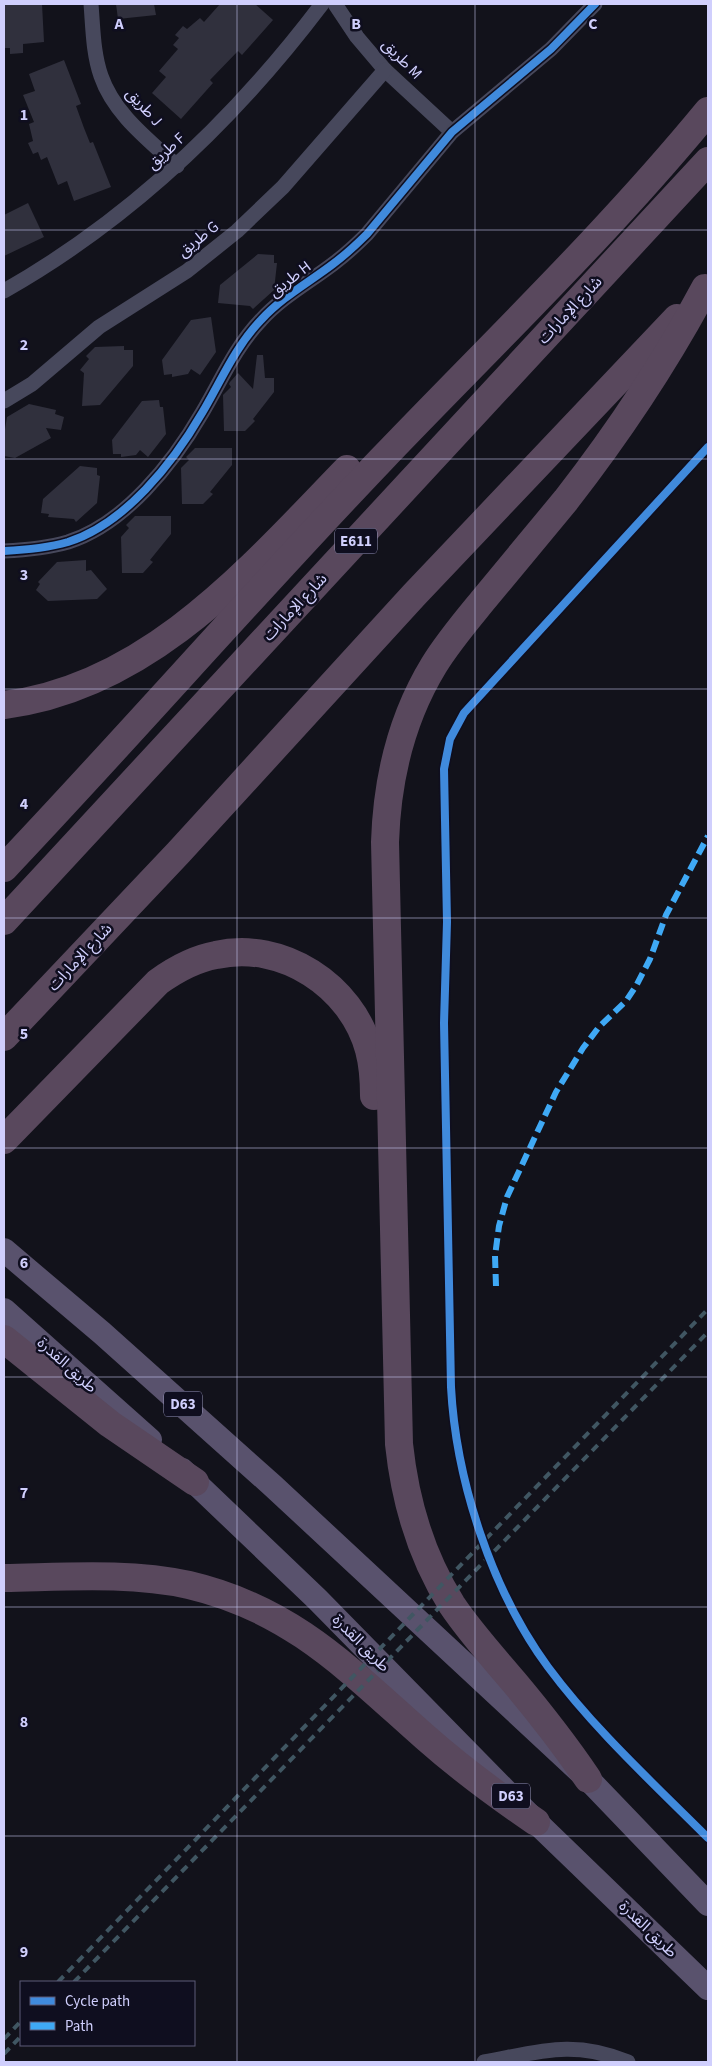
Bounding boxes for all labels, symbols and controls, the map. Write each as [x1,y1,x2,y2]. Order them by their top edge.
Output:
text: A [113,13,124,35]
text: B [351,13,361,35]
text: C [588,13,598,35]
street label: طريق M [377,34,427,84]
street label: طريق J [121,83,167,131]
text: 1 [20,104,28,126]
street label: طريق F [142,128,190,174]
street label: طريق G [173,216,223,262]
street label: طريق H [264,256,316,302]
street label: شارع الإمارات [533,271,608,350]
text: 2 [20,334,28,356]
road number: E611 [335,528,377,554]
text: 3 [20,564,28,586]
street label: شارع الإمارات [258,568,333,647]
text: 4 [20,793,29,815]
street label: شارع الإمارات [43,918,118,997]
text: 5 [20,1023,28,1045]
text: 6 [20,1252,28,1274]
street label: طريق القدرة [32,1332,102,1398]
road number: D63 [164,1392,202,1416]
text: 7 [20,1482,28,1504]
street label: طريق القدرة [327,1609,395,1677]
text: 8 [20,1711,28,1733]
road number: D63 [492,1784,530,1808]
street label: طريق القدرة [614,1895,682,1963]
text: 9 [20,1941,28,1963]
legend [20,1981,195,2046]
text: Cycle path [65,1991,130,2012]
text: Path [65,2016,93,2037]

